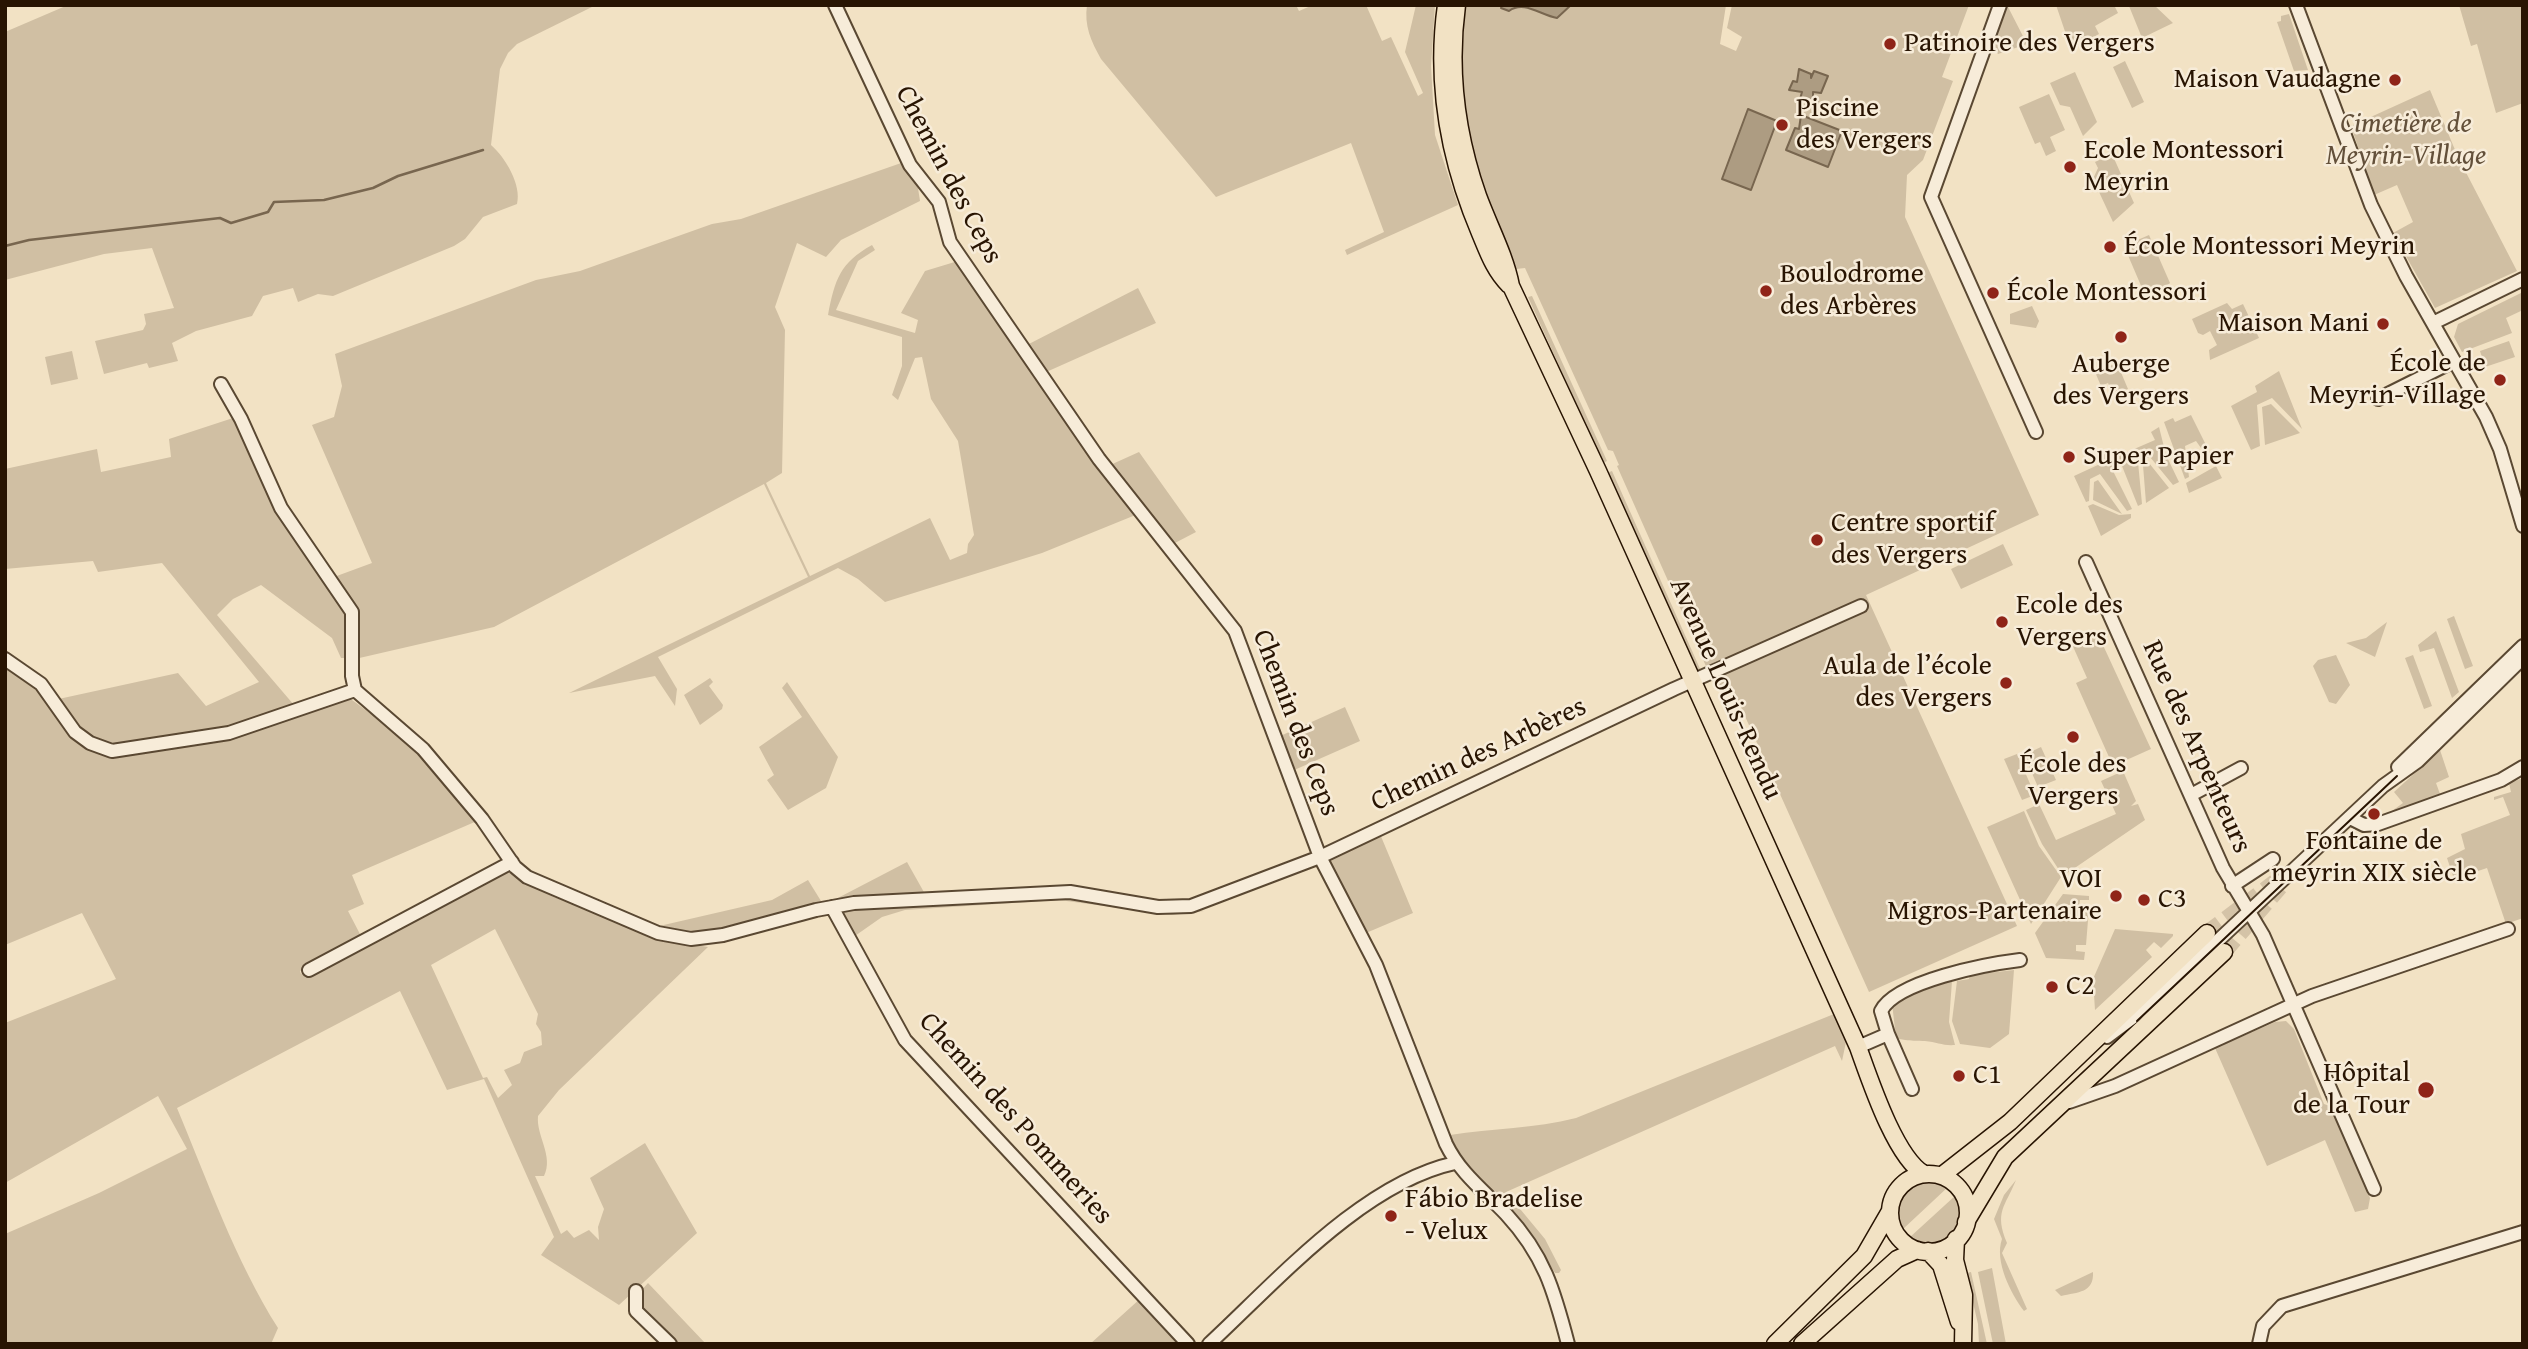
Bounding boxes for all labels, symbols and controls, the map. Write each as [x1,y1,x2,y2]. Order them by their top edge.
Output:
place label: Patinoire des Vergers [1904,27,2155,61]
marker: Patinoire des Vergers [1882,36,1898,52]
place label: Maison Vaudagne [2174,63,2381,97]
marker: Maison Vaudagne [2387,72,2403,88]
street label: Chemin des Ceps [887,80,1009,270]
place label: Piscine des Vergers [1796,92,1932,158]
park label: Cimetière de Meyrin-Village [2326,108,2486,174]
marker: Piscine des Vergers [1774,117,1790,133]
place label: Ecole Montessori Meyrin [2084,134,2284,200]
marker: Ecole Montessori Meyrin [2062,159,2078,175]
place label: École Montessori Meyrin [2124,230,2415,264]
marker: École Montessori Meyrin [2102,239,2118,255]
place label: Boulodrome des Arbères [1780,258,1924,324]
place label: École Montessori [2007,276,2207,310]
marker: Boulodrome des Arbères [1758,283,1774,299]
marker: École Montessori [1985,285,2001,301]
place label: Maison Mani [2218,307,2369,341]
marker: Maison Mani [2375,316,2391,332]
marker: Auberge des Vergers [2113,329,2129,345]
place label: École de Meyrin-Village [2309,347,2486,413]
place label: Auberge des Vergers [2053,348,2189,414]
marker: École de Meyrin-Village [2492,372,2508,388]
place label: Super Papier [2083,440,2234,474]
marker: Super Papier [2061,449,2077,465]
place label: Centre sportif des Vergers [1831,507,1994,573]
marker: Centre sportif des Vergers [1809,532,1825,548]
street label: Avenue Louis-Rendu [1661,573,1789,805]
place label: Ecole des Vergers [2016,589,2123,655]
marker: Ecole des Vergers [1994,614,2010,630]
street label: Chemin des Ceps [1244,625,1346,821]
street label: Rue des Arpenteurs [2134,635,2258,859]
place label: Aula de l’école des Vergers [1823,650,1992,716]
marker: Aula de l’école des Vergers [1998,675,2014,691]
street label: Chemin des Arbères [1366,690,1592,820]
marker: École des Vergers [2065,729,2081,745]
place label: École des Vergers [2019,748,2127,814]
marker: Fontaine de meyrin XIX siècle [2366,806,2382,822]
place label: Fontaine de meyrin XIX siècle [2271,825,2477,891]
place label: VOI Migros-Partenaire [1887,863,2102,929]
place label: C3 [2158,883,2187,917]
marker: VOI Migros-Partenaire [2108,888,2124,904]
marker: C3 [2136,892,2152,908]
place label: C2 [2066,970,2095,1004]
marker: C2 [2044,979,2060,995]
street label: Chemin des Pommeries [911,1006,1119,1232]
place label: Hôpital de la Tour [2293,1057,2410,1123]
place label: C1 [1973,1059,2002,1093]
marker: C1 [1951,1068,1967,1084]
marker: Hôpital de la Tour [2416,1080,2436,1100]
place label: Fábio Bradelise - Velux [1405,1183,1583,1249]
marker: Fábio Bradelise - Velux [1383,1208,1399,1224]

